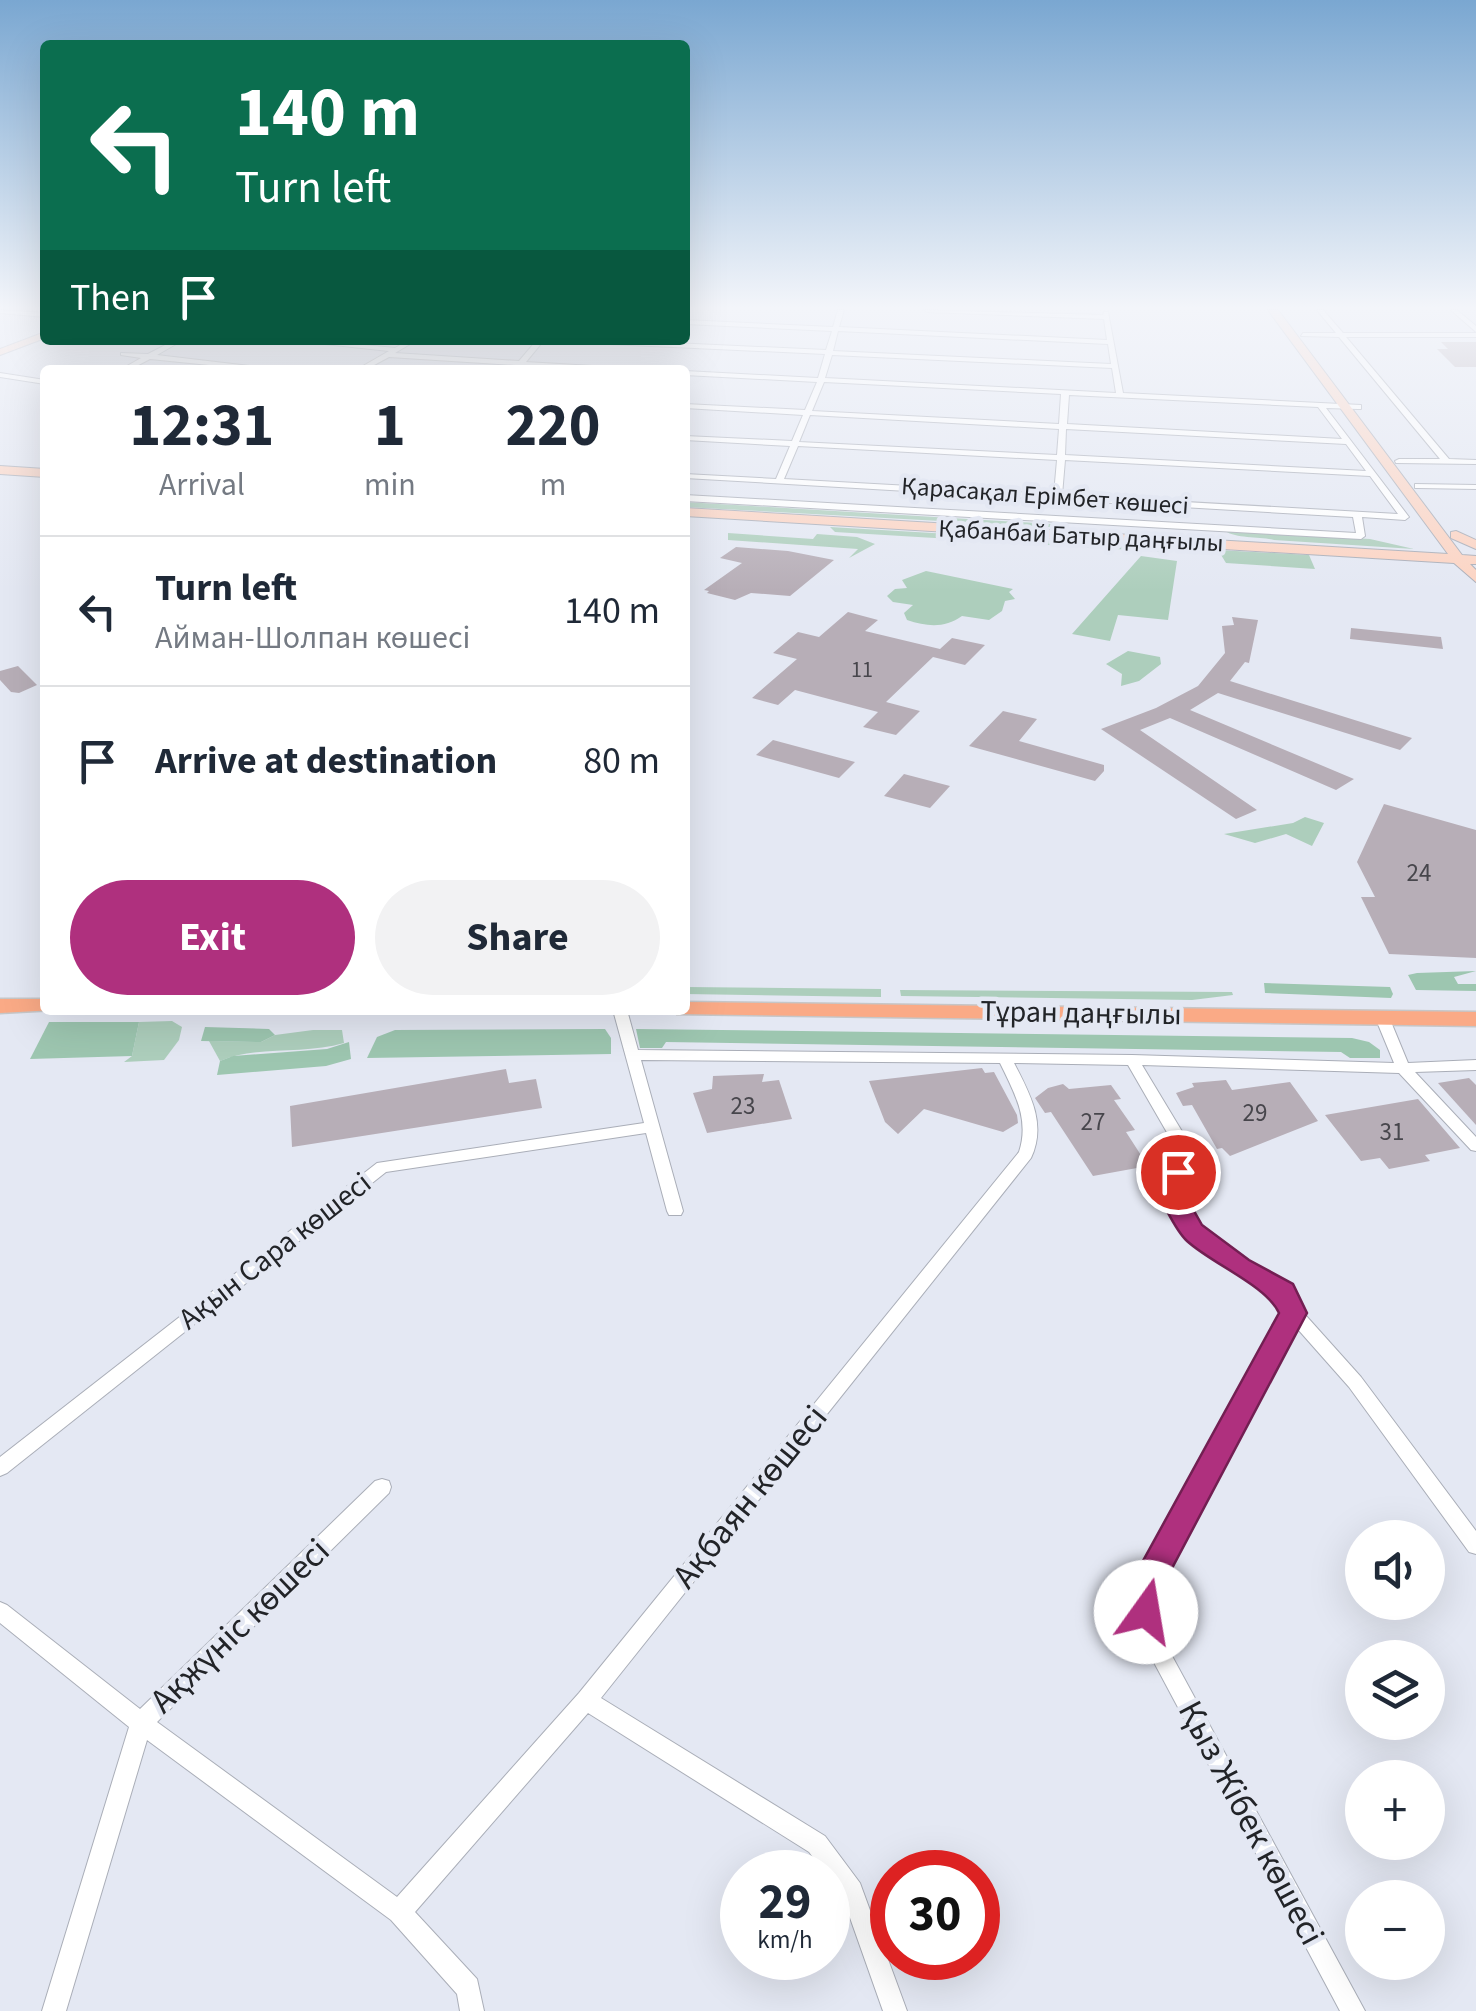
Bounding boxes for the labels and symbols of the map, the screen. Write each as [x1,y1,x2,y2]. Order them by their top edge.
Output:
street label: Қарасақал Ерімбет көшесі [900,468,1190,524]
street label: Қабанбай Батыр даңғылы [938,511,1224,561]
house number: 11 [851,654,873,686]
house number: 24 [1407,855,1431,891]
street label: Тұран даңғылы [980,990,1182,1036]
house number: 23 [731,1088,755,1124]
house number: 29 [1243,1095,1267,1131]
house number: 27 [1081,1104,1105,1140]
house number: 31 [1380,1114,1404,1150]
pin [1136,1130,1221,1215]
street label: Ақын Сара көшесі [170,1162,380,1340]
street label: Ақбаян көшесі [661,1395,839,1599]
street label: Ақжүніс көшесі [139,1527,341,1725]
position arrow [1094,1560,1198,1664]
street label: Қыз Жібек көшесі [1165,1692,1337,1954]
speed limit sign: 30 [870,1850,1000,1980]

